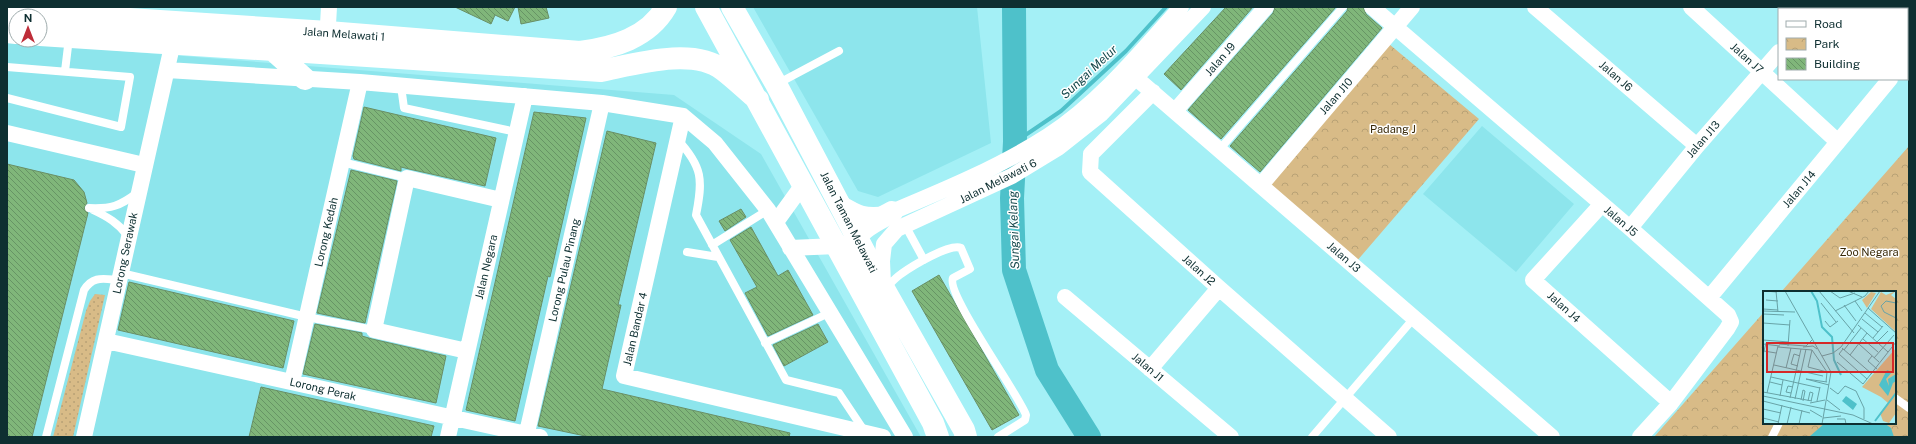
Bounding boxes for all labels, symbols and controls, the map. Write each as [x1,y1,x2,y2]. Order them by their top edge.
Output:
north arrow [8,8,48,48]
legend [1778,8,1908,80]
text: N [24,12,32,24]
text: Road [1814,17,1842,31]
street label: Jalan Melawati 1 [303,25,385,43]
text: Park [1814,37,1840,51]
street label: Jalan J9 [1202,40,1238,78]
street label: Jalan J7 [1728,40,1766,76]
water label: Sungai Melur [1058,42,1120,102]
text: Building [1814,57,1860,71]
street label: Jalan J6 [1597,58,1635,94]
street label: Jalan J10 [1317,75,1355,117]
street label: Jalan J13 [1684,118,1722,160]
park label: Padang J [1370,123,1416,135]
street label: Jalan Melawati 6 [958,156,1039,206]
street label: Jalan J14 [1780,168,1818,210]
street label: Jalan Taman Melawati [818,170,880,274]
water label: Sungai Kelang [1006,190,1022,269]
street label: Lorong Kedah [312,196,340,268]
street label: Jalan J5 [1602,203,1640,239]
street label: Lorong Serawak [111,211,139,295]
street label: Lorong Pulau Pinang [546,217,582,323]
street label: Jalan Negara [473,233,499,301]
street label: Jalan J3 [1325,239,1363,275]
park label: Zoo Negara [1839,246,1899,258]
street label: Jalan J2 [1180,252,1218,288]
street label: Jalan J4 [1545,289,1583,325]
street label: Jalan Bandar 4 [621,291,649,367]
inset map [1763,291,1896,424]
street label: Jalan J1 [1130,350,1166,384]
street label: Lorong Perak [288,375,358,403]

